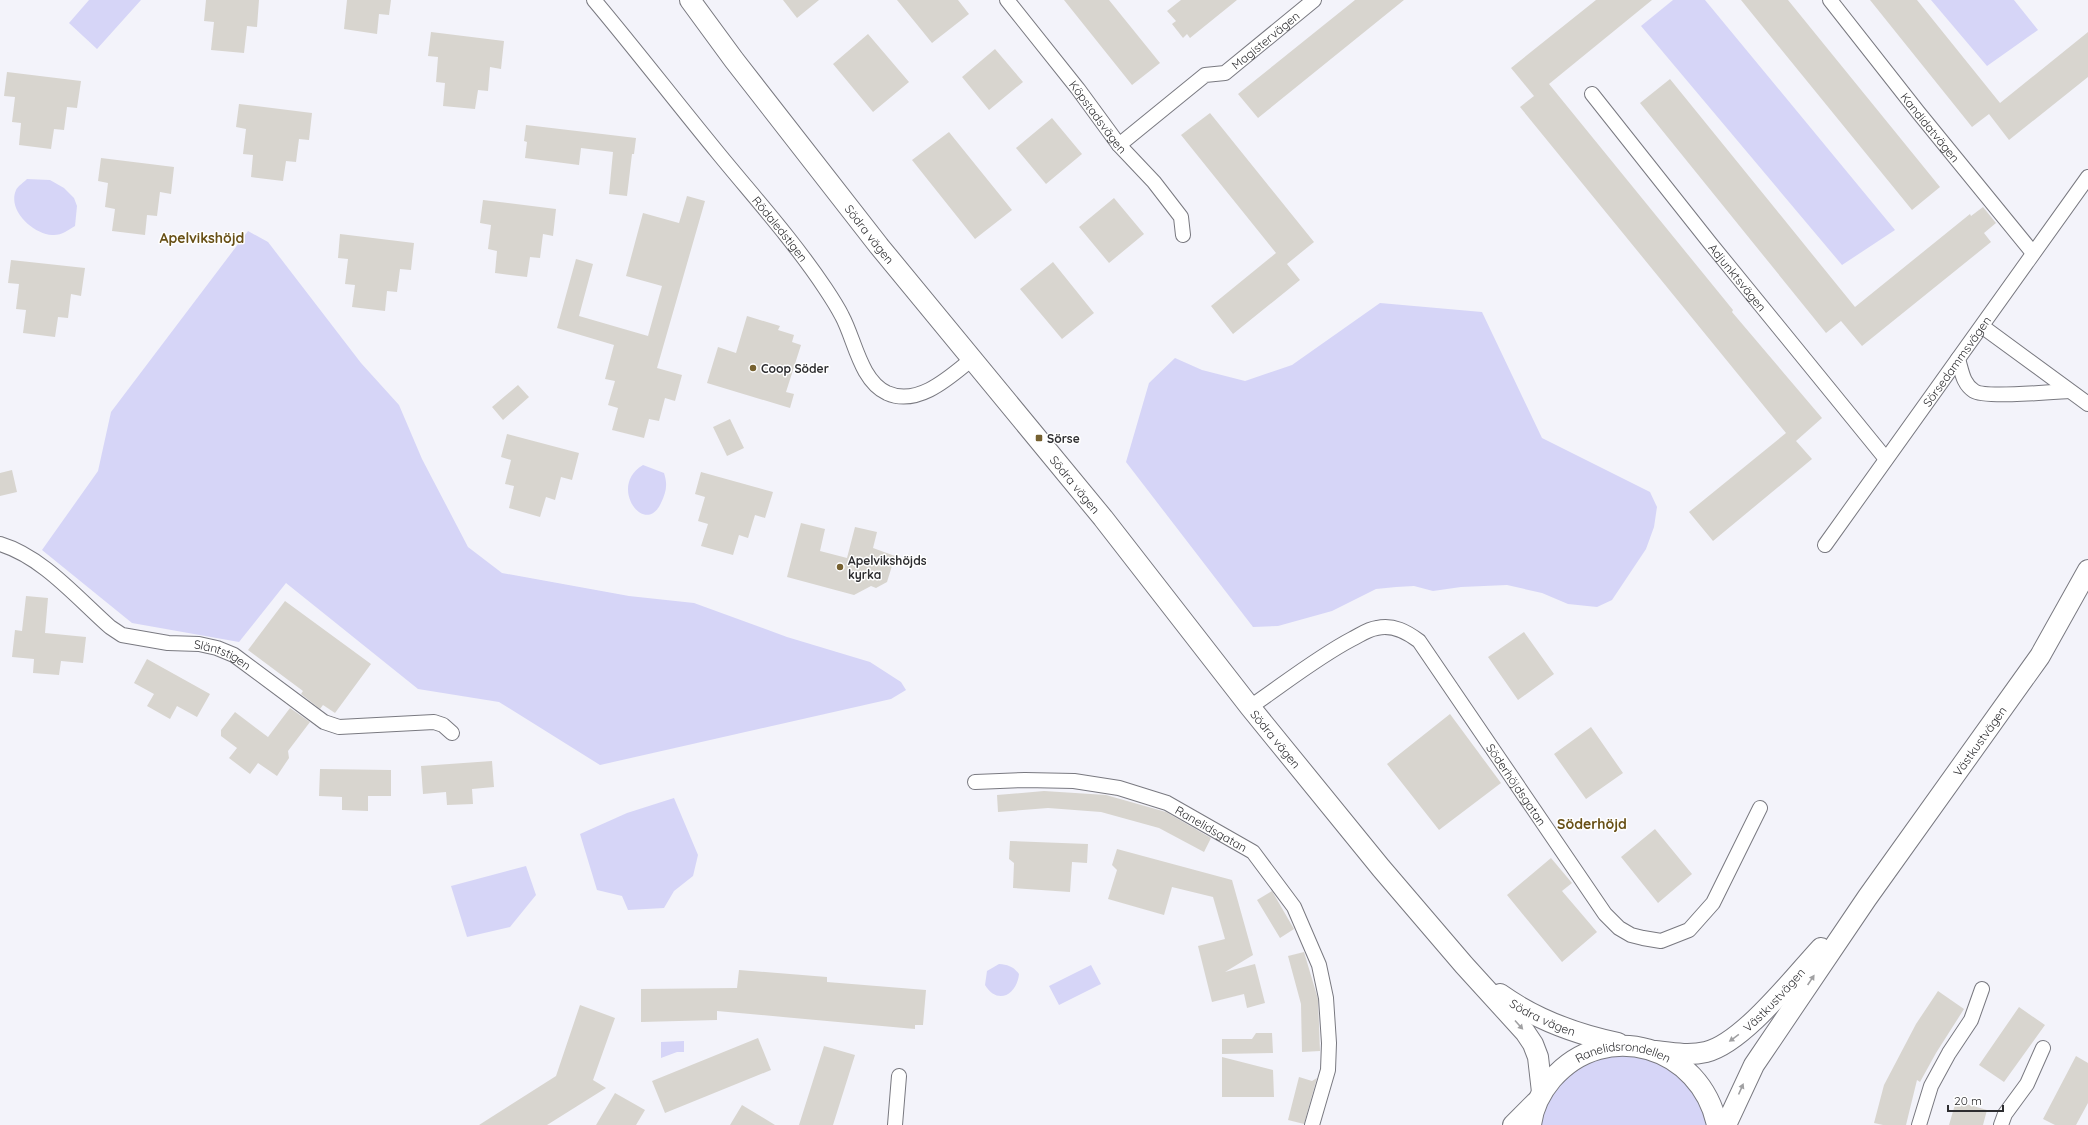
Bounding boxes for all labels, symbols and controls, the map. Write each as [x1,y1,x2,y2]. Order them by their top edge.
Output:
street label: Magistervägen [1228,8,1302,72]
street label: Köpstadsvägen [1066,77,1130,156]
street label: Kandidatvägen [1898,89,1963,165]
street label: Rödaledstigen [749,193,811,264]
street label: Södra vägen [842,201,898,266]
district label: Apelvikshöjd [160,229,244,247]
street label: Adjunktsvägen [1706,240,1770,314]
street label: Sörsedammsvägen [1919,313,1994,409]
place label: Coop Söder [761,361,829,376]
marker: Coop Söder [748,363,758,373]
place label: Sörse [1047,431,1080,446]
marker: Sörse [1034,433,1044,443]
street label: Södra vägen [1047,452,1104,516]
place label: Apelvikshöjds kyrka [848,553,927,582]
marker: Apelvikshöjds kyrka [835,562,845,572]
street label: Släntstigen [194,636,254,673]
street label: Västkustvägen [1949,703,2009,779]
street label: Södra vägen [1248,707,1304,771]
street label: Söderhöjdsgatan [1483,740,1550,828]
street label: Ranelidsgatan [1173,802,1250,855]
district label: Söderhöjd [1557,815,1627,833]
street label: Västkustvägen [1740,964,1808,1035]
one-way arrow [1808,974,1815,986]
street label: Södra vägen [1507,995,1578,1039]
one-way arrow [1514,1020,1524,1030]
one-way arrow [1729,1034,1739,1042]
text: Ranelidsrondellen [1572,1038,1674,1065]
street label: Ranelidsrondellen [1574,1055,1674,1069]
one-way arrow [1738,1083,1745,1095]
scale bar [1948,1087,2003,1113]
text: 20 m [1954,1093,1982,1108]

